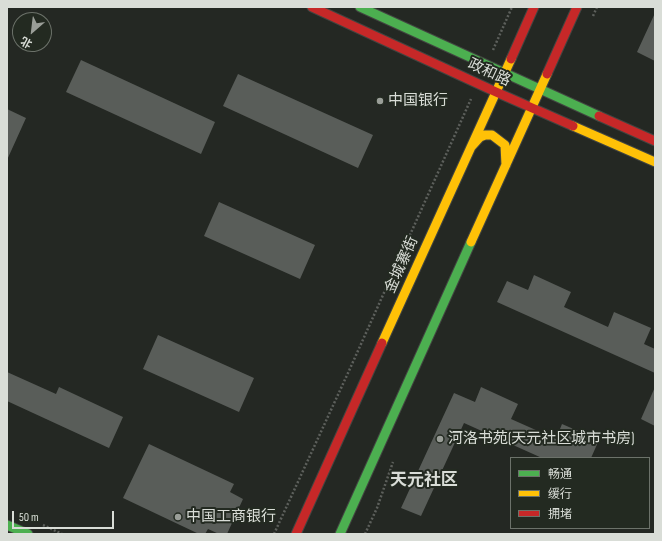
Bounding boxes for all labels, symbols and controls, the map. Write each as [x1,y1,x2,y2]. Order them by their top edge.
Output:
north arrow [12,12,52,52]
text: 北 [19,34,35,50]
street label: 政和路 [465,55,513,91]
place label: 中国银行 [388,92,448,110]
marker: 中国银行 [375,96,385,106]
street label: 金城寨街 [382,234,422,296]
place label: 河洛书苑(天元社区城市书房) [448,430,634,448]
marker: 河洛书苑(天元社区城市书房) [435,434,445,444]
legend [510,457,650,529]
text: 畅通 [548,467,572,482]
district label: 天元社区 [390,471,458,491]
text: 缓行 [548,487,572,502]
scale bar [14,503,116,529]
text: 拥堵 [548,507,572,522]
place label: 中国工商银行 [186,508,276,526]
text: 50 m [19,510,39,525]
marker: 中国工商银行 [173,512,183,522]

